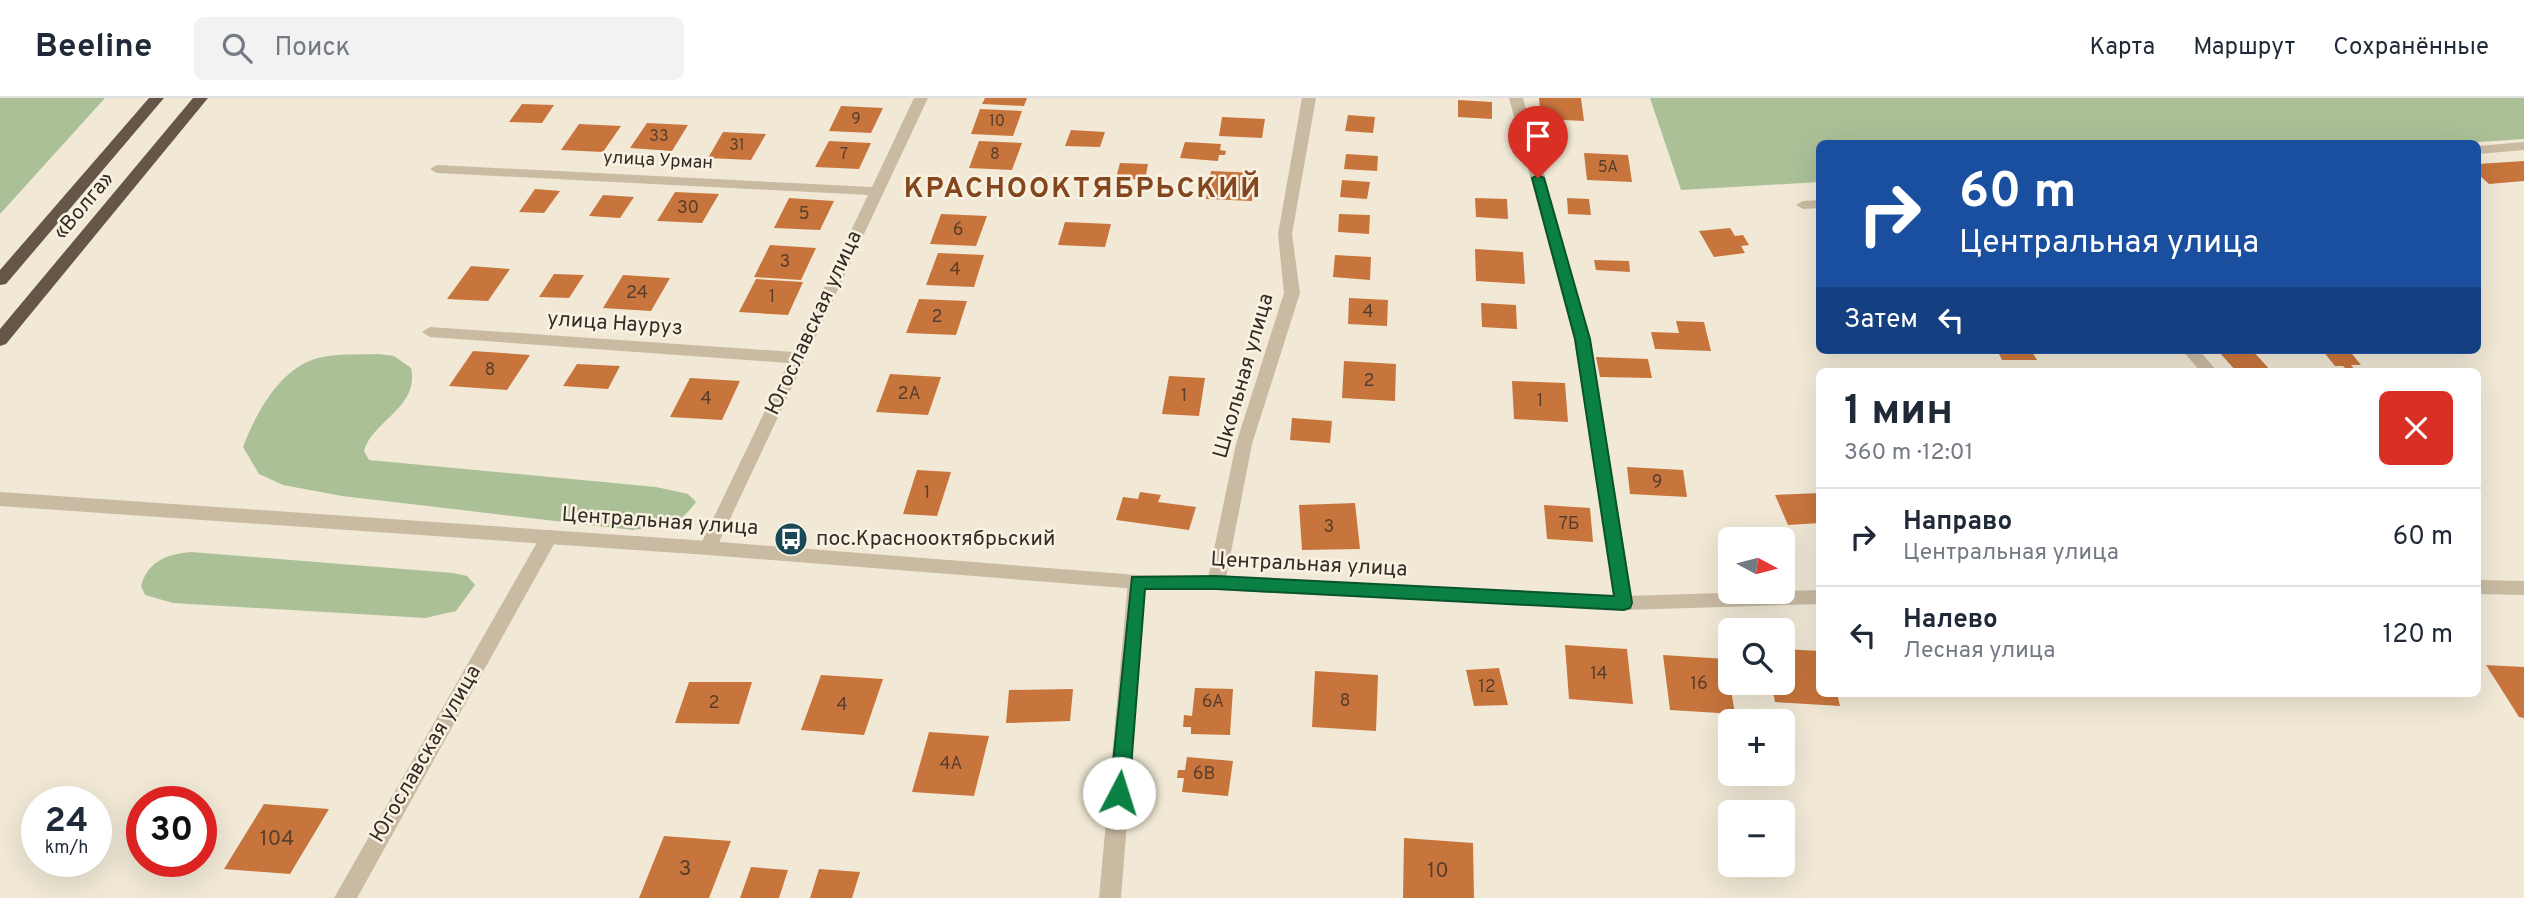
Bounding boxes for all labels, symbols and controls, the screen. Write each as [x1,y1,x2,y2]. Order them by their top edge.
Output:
search box [194,17,684,80]
text: Beeline [35,27,152,69]
icon: search [218,29,256,67]
text: Поиск [274,32,350,65]
text: Карта [2089,33,2155,63]
text: Маршрут [2193,33,2295,63]
text: Сохранённые [2333,33,2489,63]
pin [1508,106,1568,178]
house number: 9 [851,110,861,130]
house number: 10 [989,112,1005,132]
icon: arrive [1519,117,1557,155]
house number: 33 [649,127,669,147]
house number: 31 [729,136,745,156]
house number: 7 [840,145,848,165]
house number: 8 [990,145,1000,165]
street label: улица Урман [602,147,714,175]
house number: 5А [1598,158,1618,178]
text: 60 m [1959,163,2077,225]
street label: «Волга» [48,166,120,246]
icon: right [1844,168,1935,259]
district label: КРАСНООКТЯБРЬСКИЙ [904,170,1262,208]
house number: 30 [677,197,699,220]
house number: 5 [798,203,810,226]
house number: 6 [953,219,963,242]
text: Центральная улица [1959,224,2259,264]
street label: Югославская улица [759,226,869,420]
house number: 3 [780,251,790,274]
house number: 4 [949,259,961,282]
house number: 24 [626,282,648,305]
house number: 1 [769,286,775,309]
street label: Школьная улица [1208,290,1280,462]
house number: 4 [1362,301,1374,324]
icon: left [1932,301,1970,339]
text: Затем [1844,304,1918,337]
street label: улица Науруз [546,306,684,342]
house number: 2 [931,306,943,329]
house number: 8 [485,359,496,382]
house number: 2 [1363,370,1375,393]
house number: 2А [897,383,921,406]
house number: 1 [1181,385,1187,408]
text: 1 мин [1844,386,1953,439]
house number: 4 [700,388,712,411]
house number: 1 [1537,390,1543,413]
button: close [2379,391,2453,465]
text: 360 m · 12:01 [1844,439,1973,468]
house number: 9 [1652,471,1662,494]
house number: 1 [924,482,930,505]
street label: Центральная улица [561,502,759,542]
text: Направо [1903,506,2012,539]
house number: 7Б [1558,513,1580,536]
house number: 3 [1324,516,1334,539]
icon: right [1844,518,1882,556]
bus stop icon: пос.Краснооктябрьский [772,520,810,558]
text: 60 m [2393,521,2453,554]
place label: пос.Краснооктябрьский [816,526,1055,553]
north arrow [1718,527,1796,604]
map controls [1718,527,1795,877]
text: Центральная улица [1903,539,2119,568]
street label: Центральная улица [1210,546,1408,584]
text: Налево [1903,604,1998,637]
icon: left [1844,616,1882,654]
button: search [1718,618,1795,695]
text: 120 m [2383,619,2453,652]
text: Лесная улица [1903,637,2055,666]
street label: Югославская улица [364,660,488,848]
house number: 14 [1590,663,1608,686]
house number: 16 [1690,673,1708,696]
house number: 12 [1478,676,1496,699]
house number: 8 [1340,690,1351,713]
house number: 6А [1202,691,1224,714]
house number: 2 [708,692,720,715]
house number: 4 [836,694,848,717]
button: + [1718,709,1795,786]
house number: 4А [939,753,963,776]
position arrow [1082,756,1156,830]
house number: 6В [1193,763,1215,786]
speed limit sign: 30 [126,786,217,877]
text: 24 [45,800,88,844]
button: − [1718,800,1795,877]
house number: 104 [260,826,294,853]
text: km/h [45,837,88,860]
house number: 3 [679,856,691,883]
house number: 10 [1427,858,1449,885]

